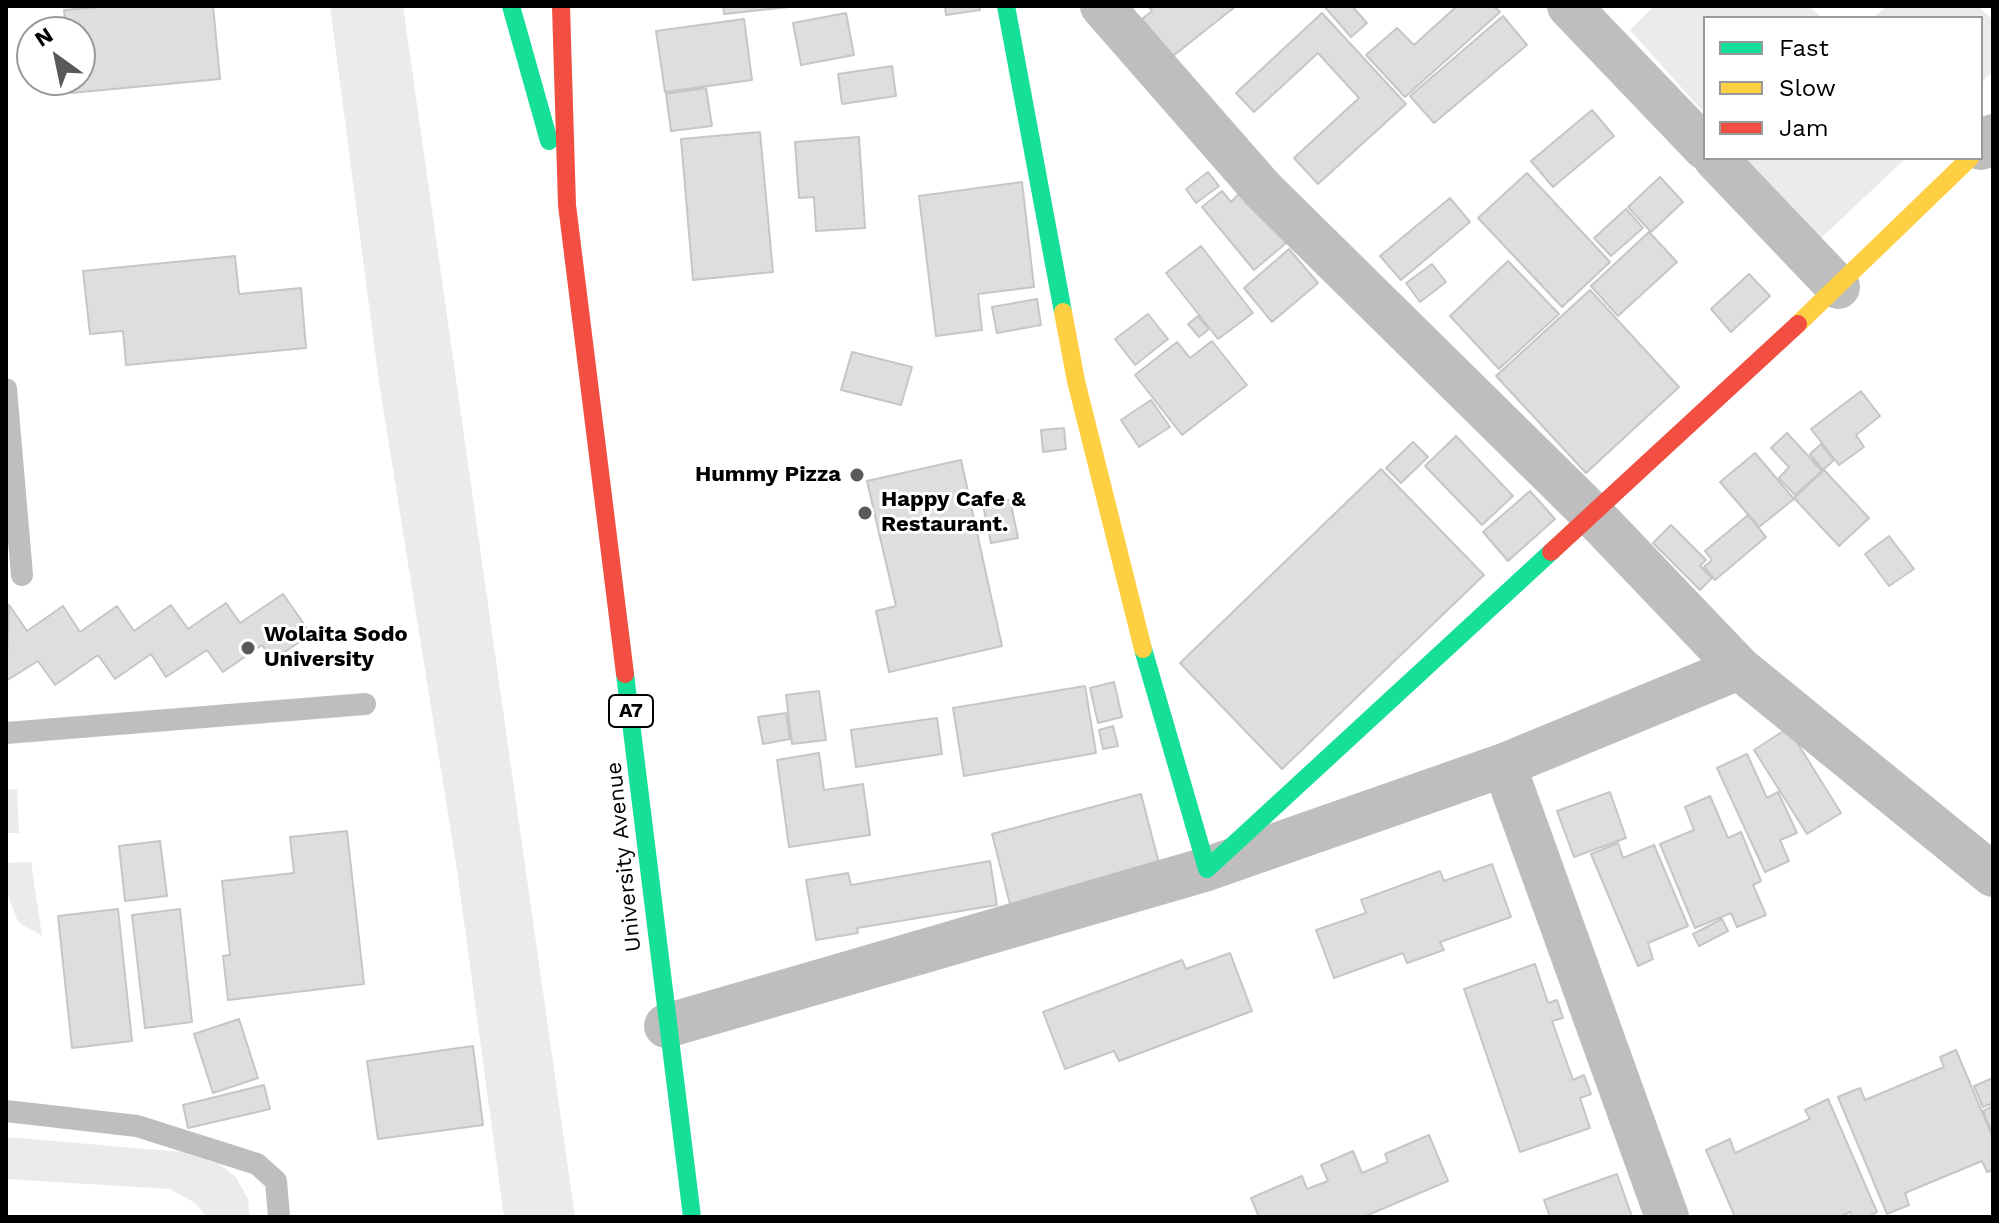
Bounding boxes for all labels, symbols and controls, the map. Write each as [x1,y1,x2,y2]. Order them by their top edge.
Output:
north arrow [16,16,96,96]
legend [1703,16,1983,160]
text: N [30,22,57,52]
text: Fast [1779,34,1829,62]
text: Slow [1779,74,1836,102]
text: Jam [1779,114,1829,142]
place label: Hummy Pizza [695,462,841,488]
marker: Hummy Pizza [848,466,866,484]
place label: Happy Cafe & Restaurant. [881,487,1026,538]
marker: Happy Cafe & Restaurant. [856,504,874,522]
place label: Wolaita Sodo University [264,622,408,674]
marker: Wolaita Sodo University [239,639,257,657]
road number: A7 [609,695,653,727]
street label: University Avenue [601,761,647,953]

